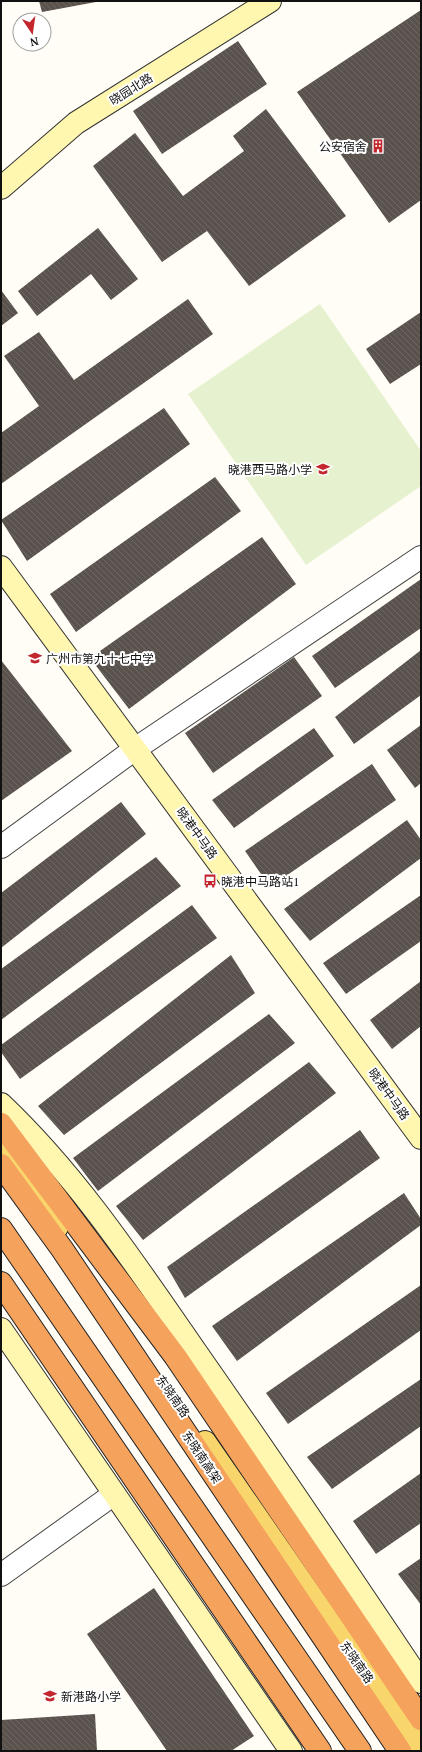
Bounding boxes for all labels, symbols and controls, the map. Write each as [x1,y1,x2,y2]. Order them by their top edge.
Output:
north arrow [12,12,52,52]
text: N [28,34,40,50]
street label: 晓园北路 [107,70,155,108]
building icon: 公安宿舍 [370,138,386,154]
place label: 公安宿舍 [319,139,367,154]
school or university icon: 晓港西马路小学 [315,461,331,477]
place label: 晓港西马路小学 [228,462,312,477]
school or university icon: 广州市第九十七中学 [27,650,43,666]
place label: 广州市第九十七中学 [46,651,154,666]
street label: 晓港中马路 [173,804,221,862]
bus stop icon: 晓港中马路站1 [202,873,218,889]
place label: 晓港中马路站1 [221,874,299,889]
street label: 晓港中马路 [365,1065,413,1123]
street label: 东晓南路 [153,1372,193,1420]
street label: 东晓南高架 [179,1428,225,1486]
street label: 东晓南路 [337,1638,377,1686]
school or university icon: 新港路小学 [42,1688,58,1704]
place label: 新港路小学 [61,1689,121,1704]

